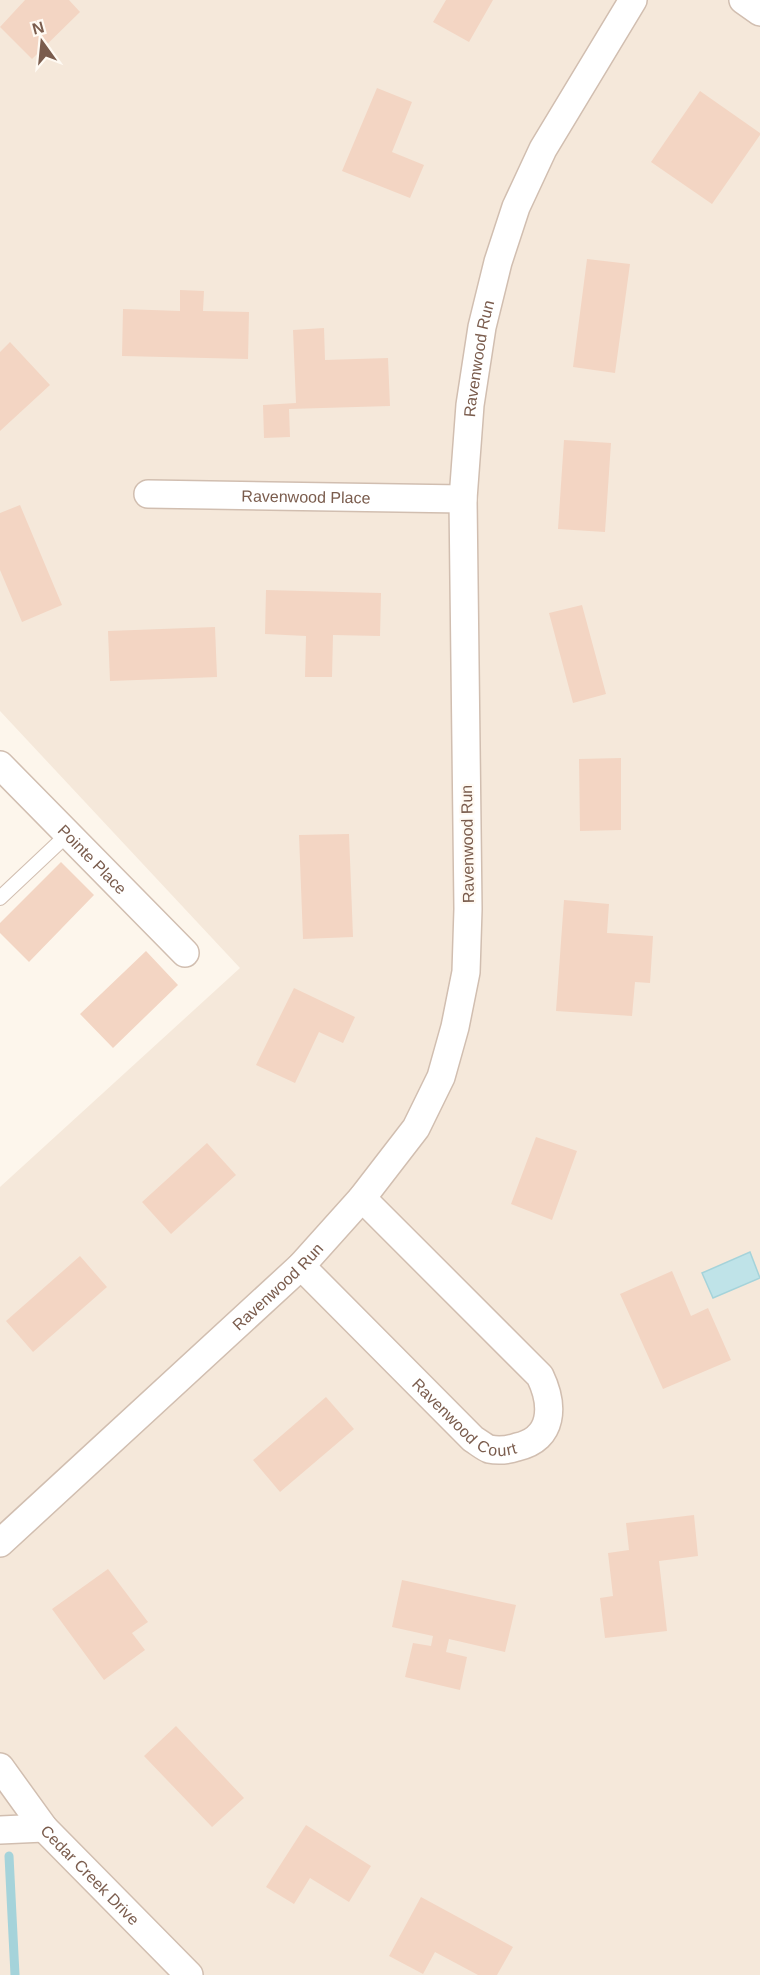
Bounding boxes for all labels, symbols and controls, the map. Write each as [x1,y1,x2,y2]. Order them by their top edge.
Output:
north arrow [12,12,72,72]
text: N [30,18,46,38]
street label: Ravenwood Run [461,299,497,418]
street label: Ravenwood Place [241,487,371,507]
street label: Ravenwood Run [458,785,477,903]
street label: Pointe Place [55,821,130,898]
street label: Ravenwood Run [229,1240,326,1334]
street label: Ravenwood Court [409,1375,519,1459]
street label: Cedar Creek Drive [37,1822,143,1928]

